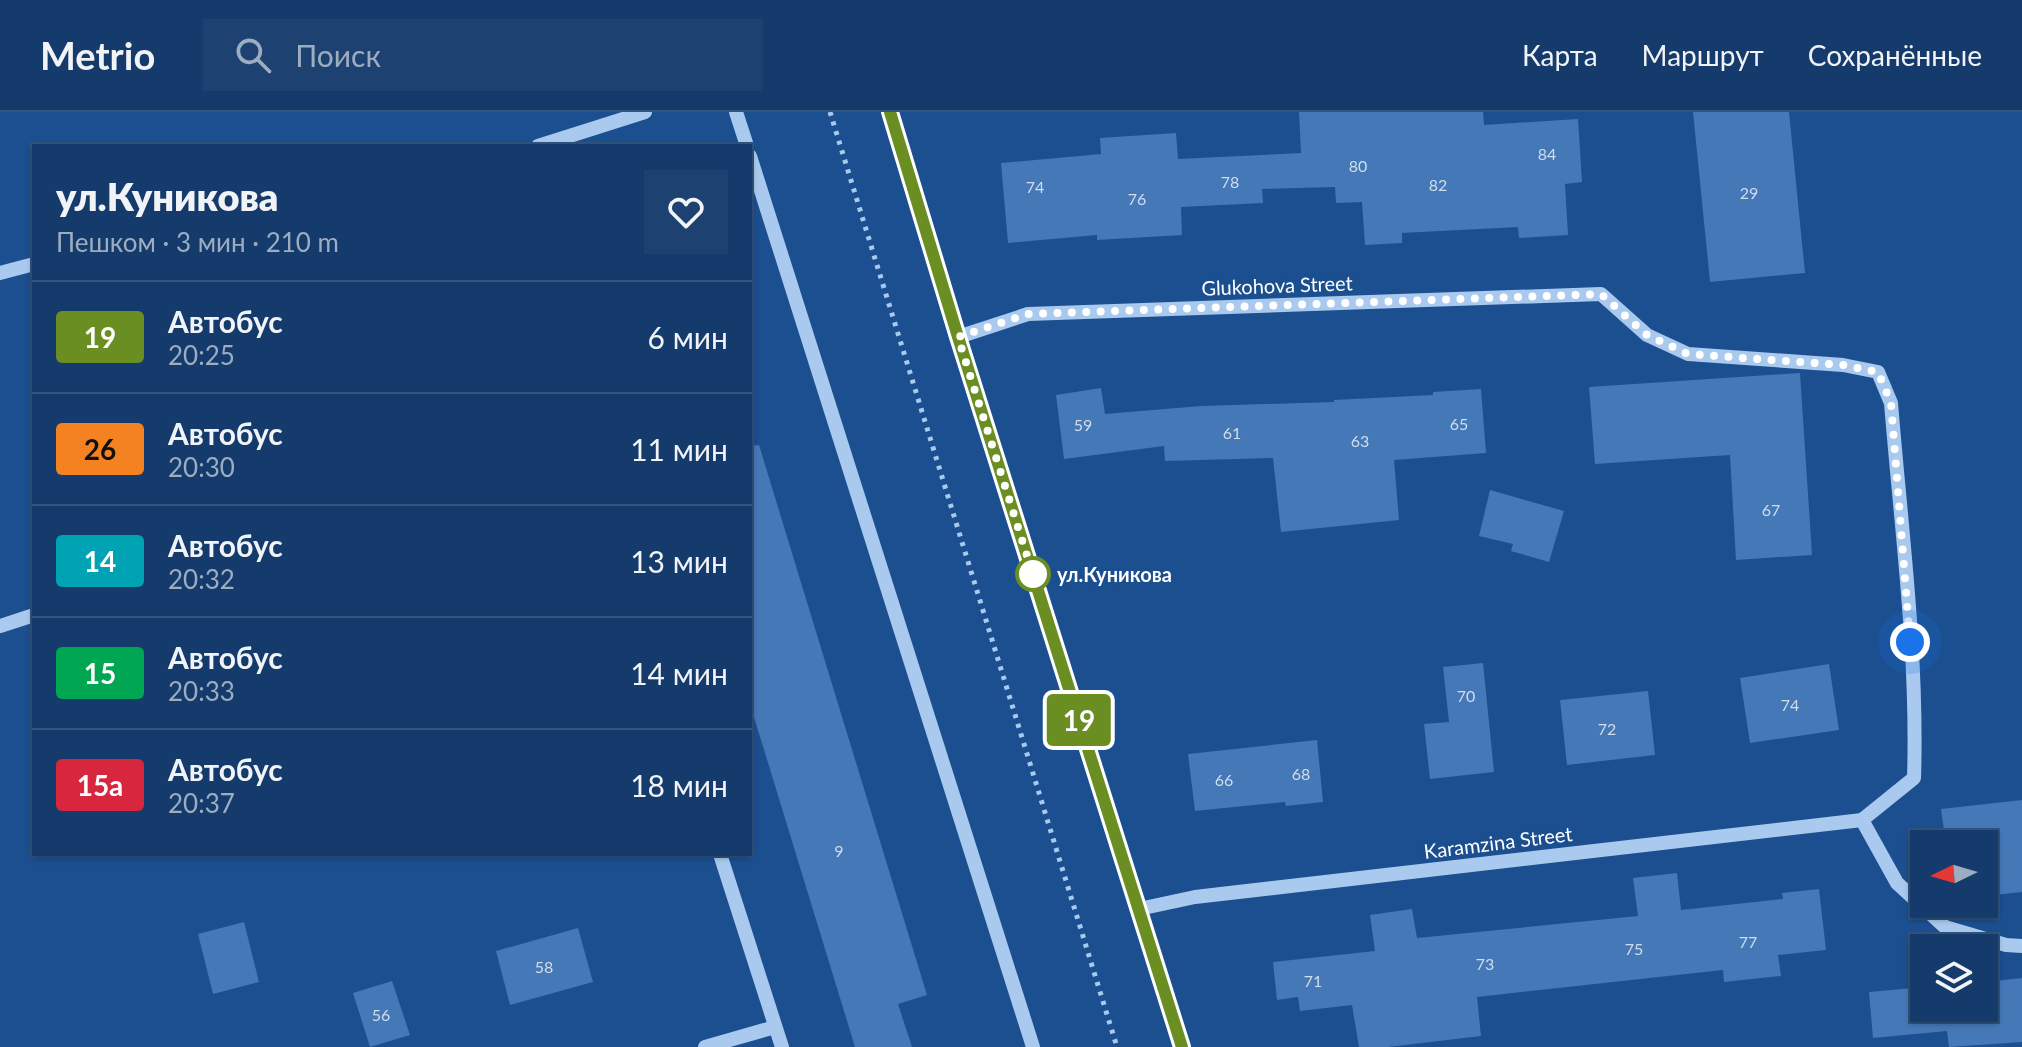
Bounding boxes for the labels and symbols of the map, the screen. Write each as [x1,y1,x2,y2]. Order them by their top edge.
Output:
house number: 84 [1538,144,1556,163]
house number: 80 [1349,156,1367,175]
house number: 78 [1221,172,1239,191]
house number: 82 [1429,175,1447,194]
house number: 74 [1026,177,1044,196]
house number: 29 [1740,183,1758,202]
house number: 76 [1128,189,1146,208]
street label: Glukohova Street [1201,270,1353,300]
house number: 65 [1450,414,1468,433]
house number: 59 [1074,415,1092,434]
house number: 61 [1223,423,1241,442]
house number: 63 [1351,431,1369,450]
house number: 67 [1762,500,1780,519]
marker: ул.Куникова [1016,557,1050,591]
place label: ул.Куникова [1057,562,1172,586]
your location [1890,622,1930,662]
house number: 70 [1457,686,1475,705]
line badge: 19 [1043,694,1115,746]
house number: 74 [1781,695,1799,714]
house number: 72 [1598,719,1616,738]
house number: 68 [1292,764,1310,783]
house number: 66 [1215,770,1233,789]
street label: Karamzina Street [1422,821,1574,863]
north arrow [1910,830,1998,918]
house number: 9 [834,841,844,860]
house number: 77 [1739,932,1757,951]
house number: 75 [1625,939,1643,958]
house number: 73 [1476,954,1494,973]
house number: 58 [535,957,553,976]
house number: 71 [1304,971,1322,990]
house number: 56 [372,1005,390,1024]

